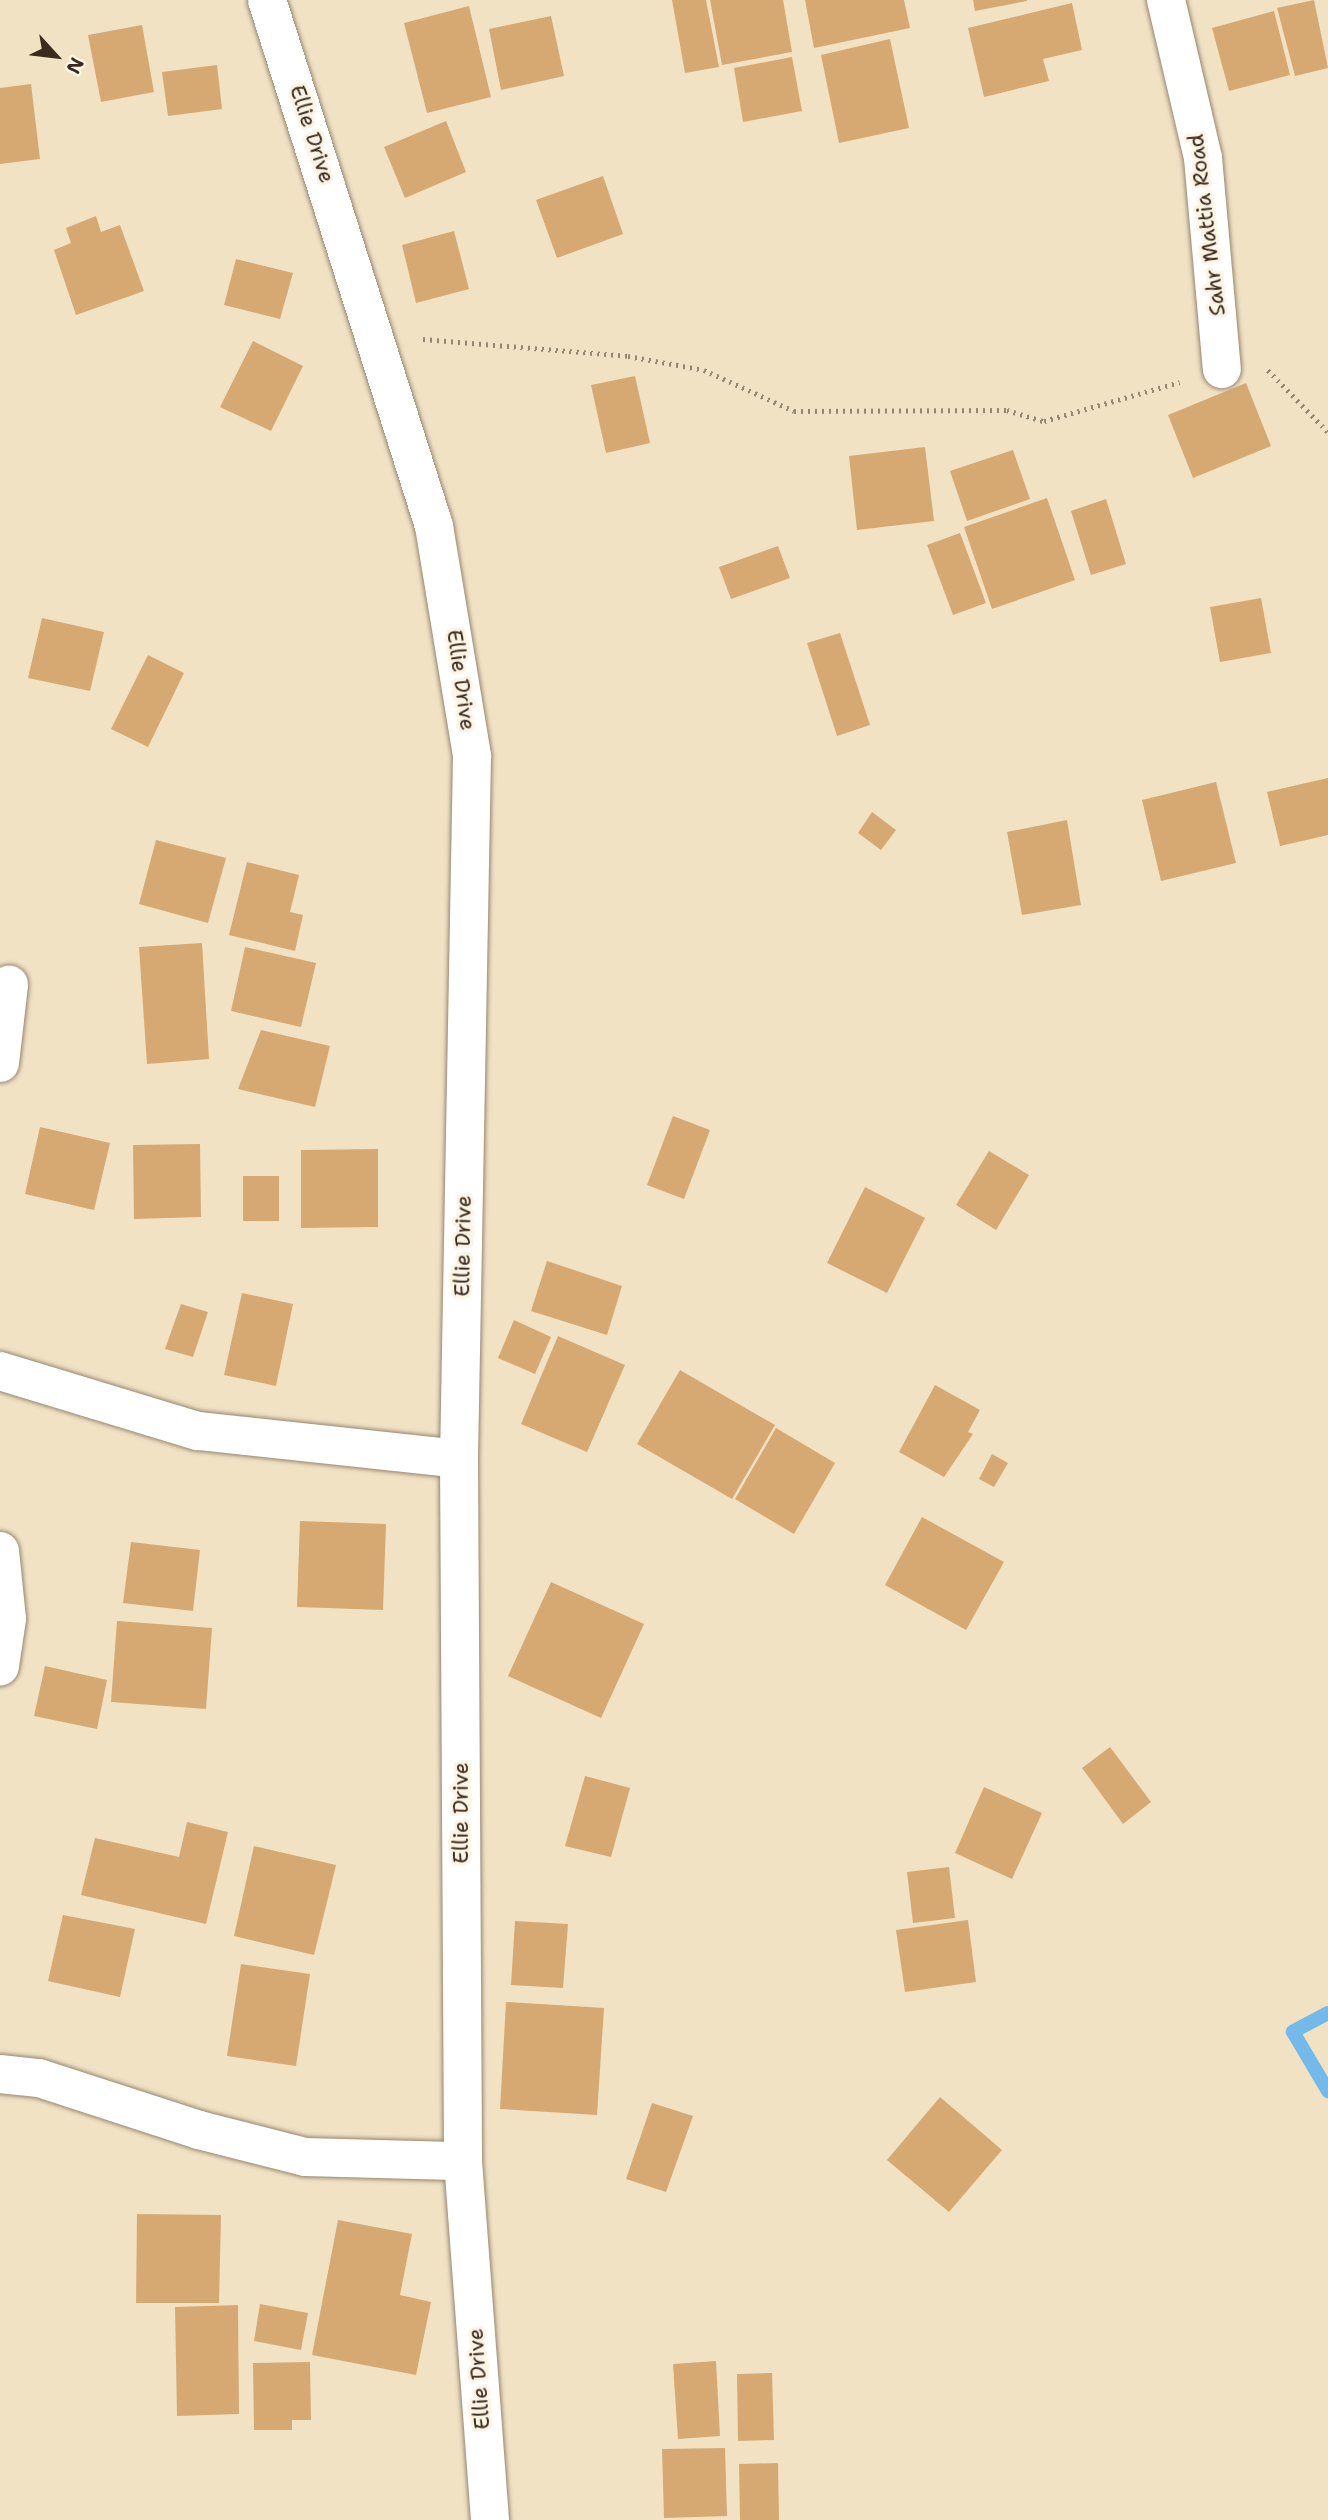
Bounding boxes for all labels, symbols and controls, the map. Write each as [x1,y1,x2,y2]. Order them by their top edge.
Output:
north arrow [21,21,91,91]
text: N [61,53,90,78]
street label: Ellie Drive [284,82,340,186]
street label: Sahr Mattia Road [1183,133,1231,317]
street label: Ellie Drive [441,628,481,732]
street label: Ellie Drive [450,1195,476,1297]
street label: Ellie Drive [448,1762,474,1864]
street label: Ellie Drive [463,2328,495,2430]

